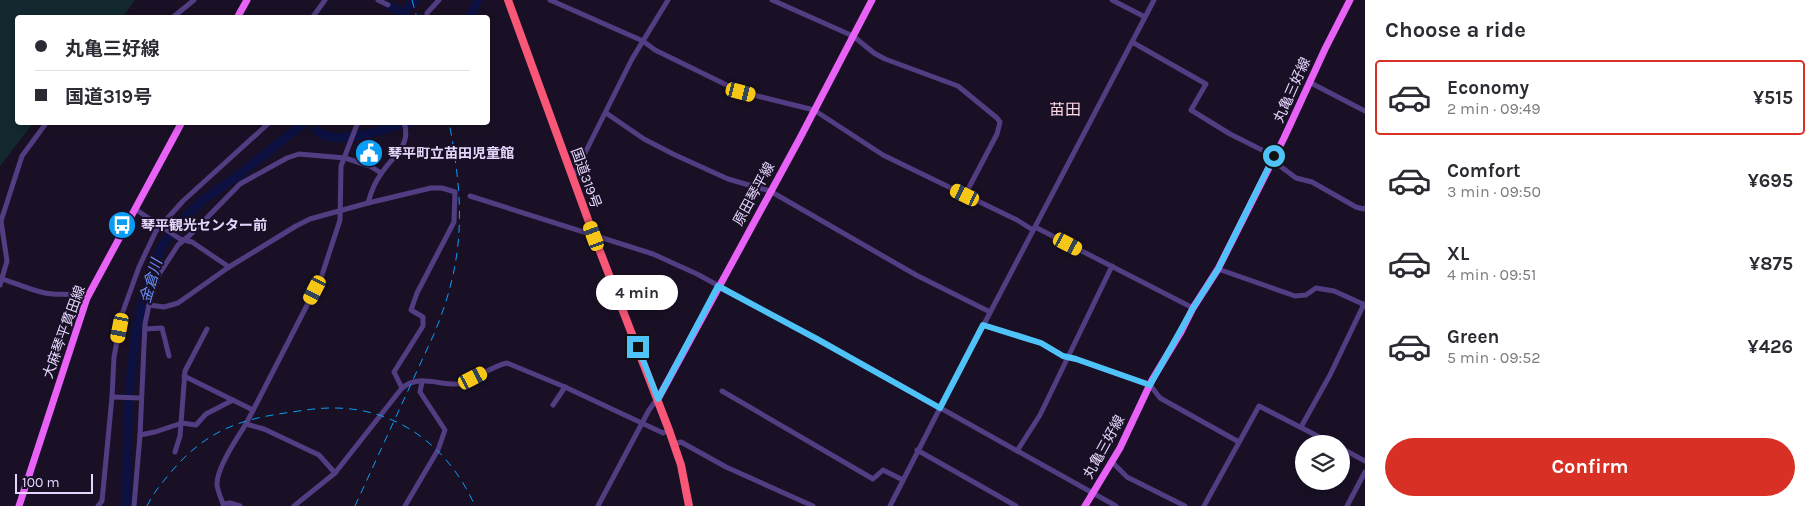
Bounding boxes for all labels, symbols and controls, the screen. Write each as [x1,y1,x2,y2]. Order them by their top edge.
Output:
text: Choose a ride [1385,17,1526,43]
text: 丸亀三好線 [65,38,160,60]
street label: 丸亀三好線 [1270,55,1314,125]
icon: car [1387,75,1432,120]
text: Economy [1447,77,1529,99]
car [724,81,757,103]
text: 国道319号 [65,86,152,108]
text: ¥515 [1753,87,1793,109]
text: 2 min · 09:49 [1447,99,1541,118]
district label: 苗田 [1049,100,1081,119]
public building icon: 琴平町立苗田児童館 [354,138,384,168]
place label: 琴平町立苗田児童館 [388,145,514,162]
street label: 国道319号 [567,145,605,211]
route start [1263,145,1285,167]
icon: car [1387,158,1432,203]
street label: 原田琴平線 [730,159,778,229]
text: Comfort [1447,160,1521,182]
text: ¥695 [1748,170,1793,192]
car [948,182,981,208]
text: 3 min · 09:50 [1447,182,1541,201]
bus stop icon: 琴平観光センター前 [107,210,137,240]
place label: 琴平観光センター前 [141,217,267,234]
car [581,219,606,253]
car [1051,231,1084,257]
icon: car [1387,241,1432,286]
text: XL [1447,243,1469,265]
text: ¥875 [1749,253,1793,275]
water label: 金倉川 [136,255,166,305]
text: 4 min · 09:51 [1447,265,1536,284]
car [301,273,328,307]
callout: 4 min [597,274,679,310]
street label: 大麻琴平貫田線 [39,283,89,381]
text: 4 min [615,283,659,302]
car [109,312,130,344]
icon: car [1387,324,1432,369]
text: Green [1447,326,1499,348]
route end [627,336,649,358]
text: ¥426 [1748,336,1793,358]
text: 5 min · 09:52 [1447,348,1540,367]
car [456,365,489,391]
street label: 丸亀三好線 [1080,412,1128,482]
map controls [1295,435,1350,490]
button: layers [1295,435,1350,490]
button: Confirm [1385,438,1795,496]
scale bar [15,471,92,494]
text: 100 m [22,474,60,491]

